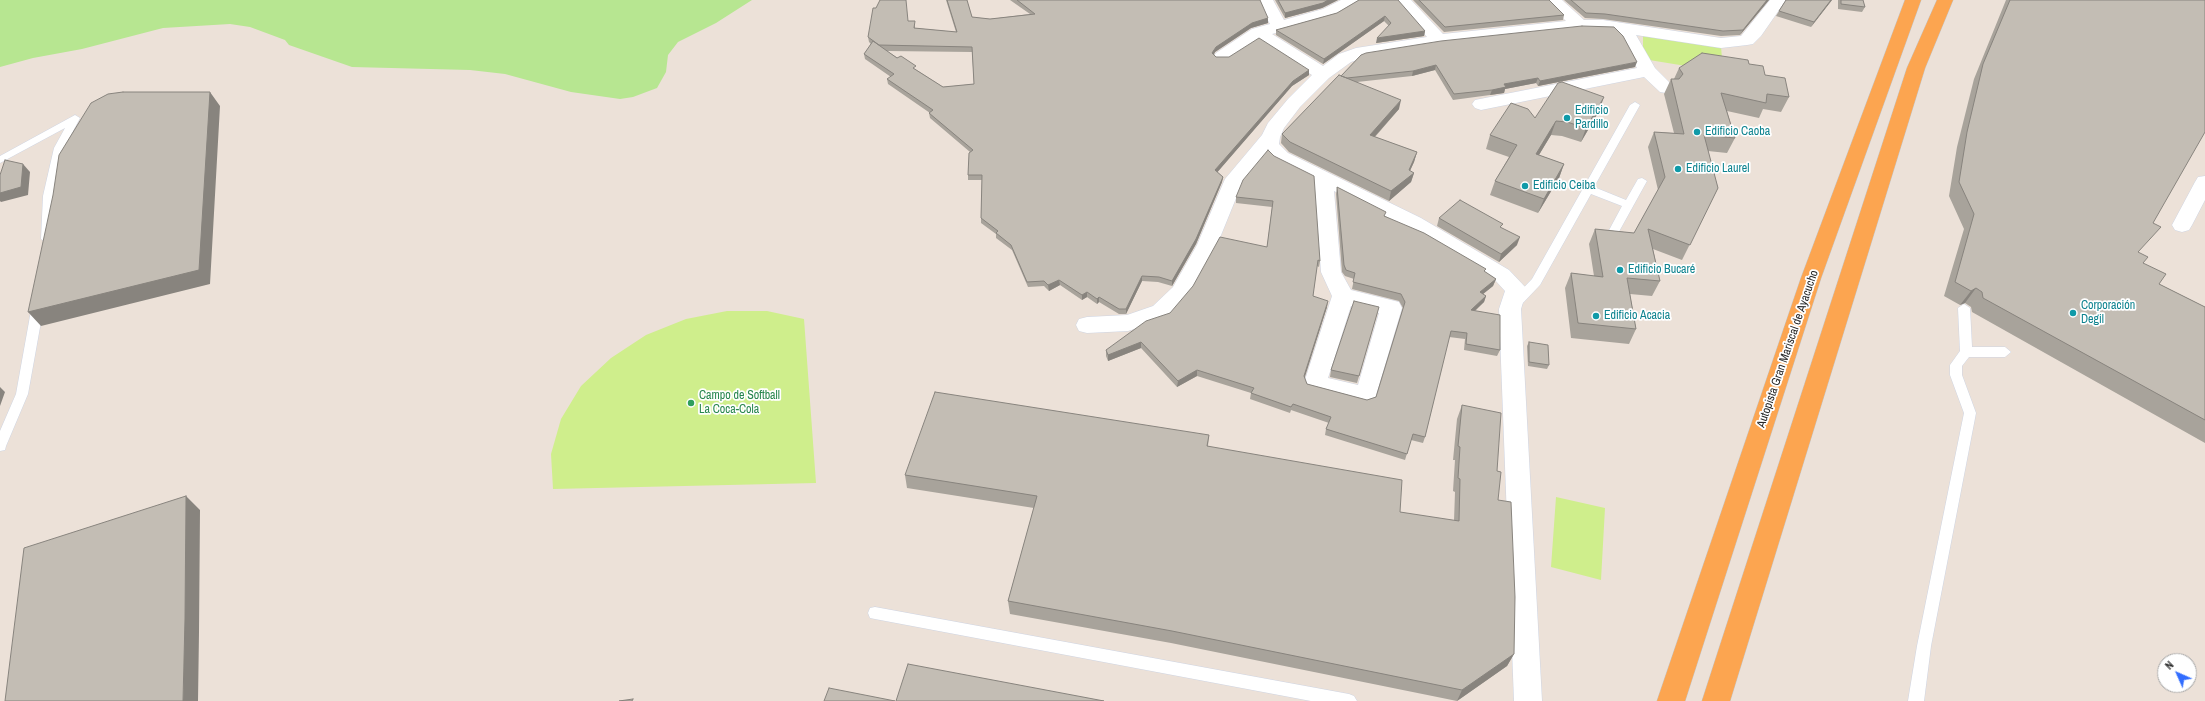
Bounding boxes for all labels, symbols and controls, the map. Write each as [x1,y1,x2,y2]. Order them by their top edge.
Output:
place label: Edificio Pardillo [1575,104,1608,132]
marker: Edificio Pardillo [1562,113,1572,123]
place label: Edificio Caoba [1705,125,1770,139]
marker: Edificio Caoba [1692,127,1702,137]
place label: Edificio Laurel [1686,162,1749,176]
marker: Edificio Laurel [1673,164,1683,174]
place label: Edificio Ceiba [1533,179,1595,193]
marker: Edificio Ceiba [1520,181,1530,191]
place label: Edificio Bucaré [1628,263,1695,277]
marker: Edificio Bucaré [1615,265,1625,275]
street label: Autopista Gran Mariscal de Ayacucho [1754,268,1822,430]
place label: Corporación Degil [2081,299,2135,327]
marker: Corporación Degil [2068,308,2078,318]
place label: Edificio Acacia [1604,309,1670,323]
marker: Edificio Acacia [1591,311,1601,321]
place label: Campo de Softball La Coca-Cola [699,389,780,417]
marker: Campo de Softball La Coca-Cola [686,398,696,408]
north arrow [2157,653,2197,693]
text: N [2162,658,2176,672]

